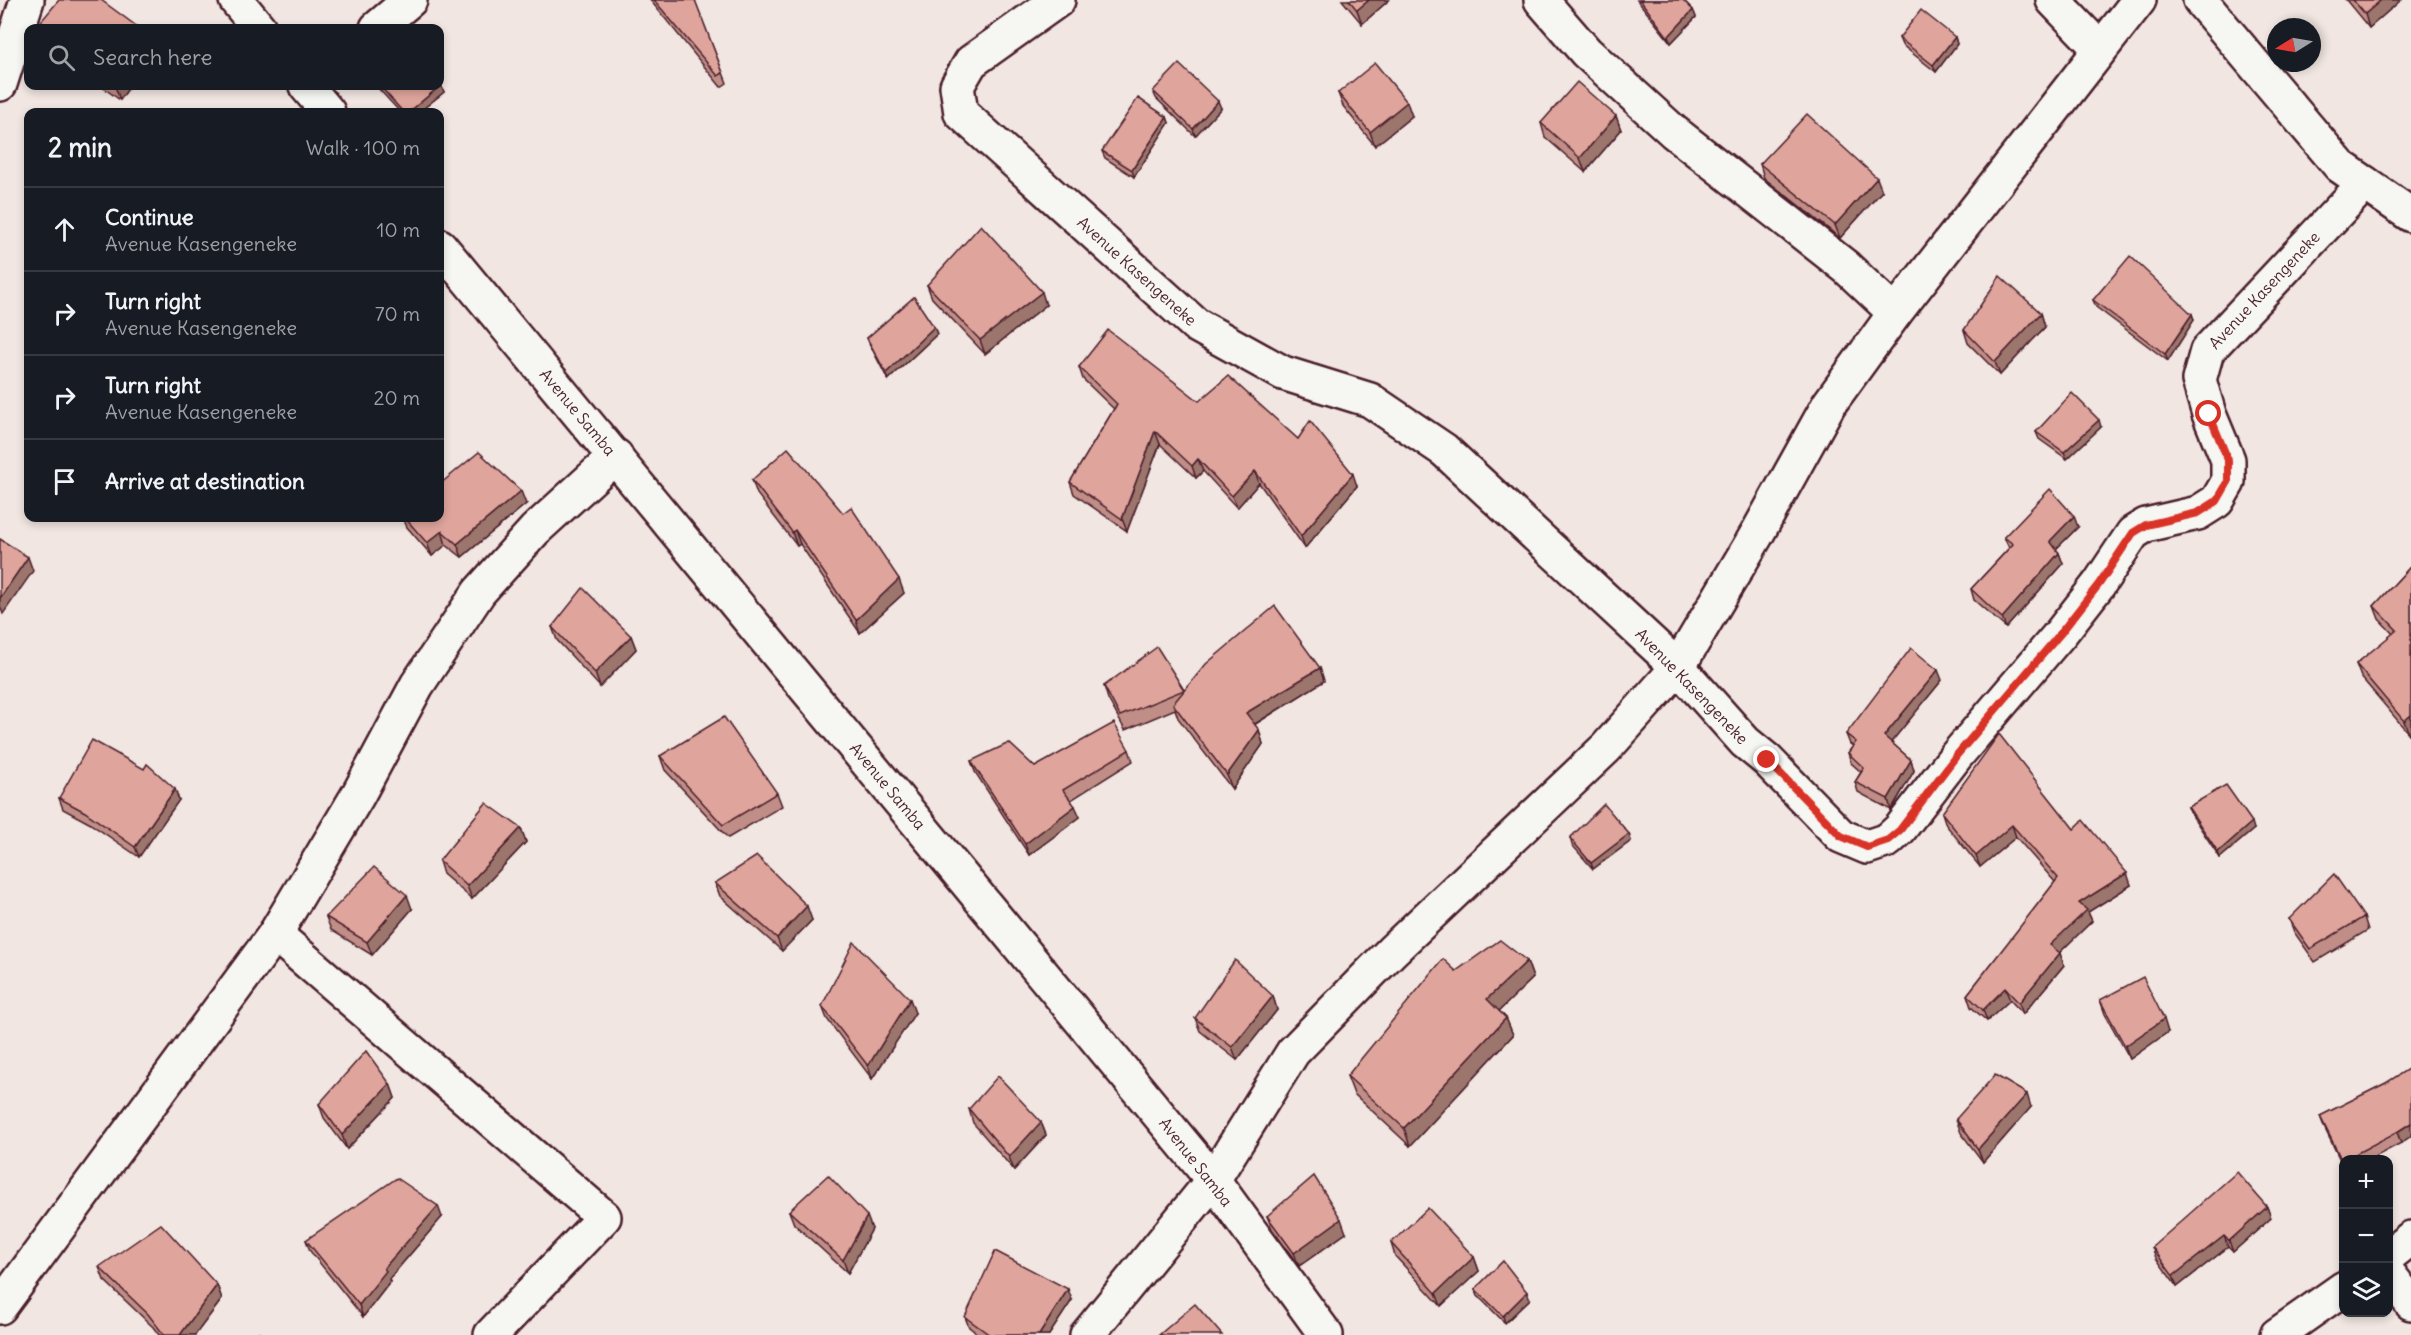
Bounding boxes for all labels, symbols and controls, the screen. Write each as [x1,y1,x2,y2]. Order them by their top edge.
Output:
north arrow [2267,18,2321,72]
search box [24,24,444,90]
icon: search [45,41,78,74]
text: Search here [93,43,212,71]
text: 2 min [48,131,112,164]
text: Walk · 100 m [306,135,420,160]
text: Continue [105,203,194,231]
street label: Avenue Kasengeneke [1073,212,1201,330]
icon: ahead [48,213,81,246]
text: 10 m [377,217,420,242]
street label: Avenue Kasengeneke [2204,227,2324,353]
text: Avenue Kasengeneke [105,231,297,256]
text: Turn right [105,287,201,315]
icon: right [48,297,81,330]
text: 70 m [375,301,420,326]
text: Avenue Kasengeneke [105,315,297,340]
street label: Avenue Samba [536,364,620,460]
text: Turn right [105,371,201,399]
icon: right [48,381,81,414]
text: 20 m [374,385,420,410]
text: Avenue Kasengeneke [105,399,297,424]
route start [2195,400,2221,426]
icon: arrive [48,465,81,498]
text: Arrive at destination [105,467,305,495]
street label: Avenue Kasengeneke [1631,624,1753,748]
street label: Avenue Samba [846,738,930,834]
route end [1753,746,1779,772]
street label: Avenue Samba [1155,1113,1237,1211]
map controls [2339,1155,2393,1317]
button: + [2339,1155,2393,1209]
button: − [2339,1209,2393,1263]
button: layers [2339,1263,2393,1317]

